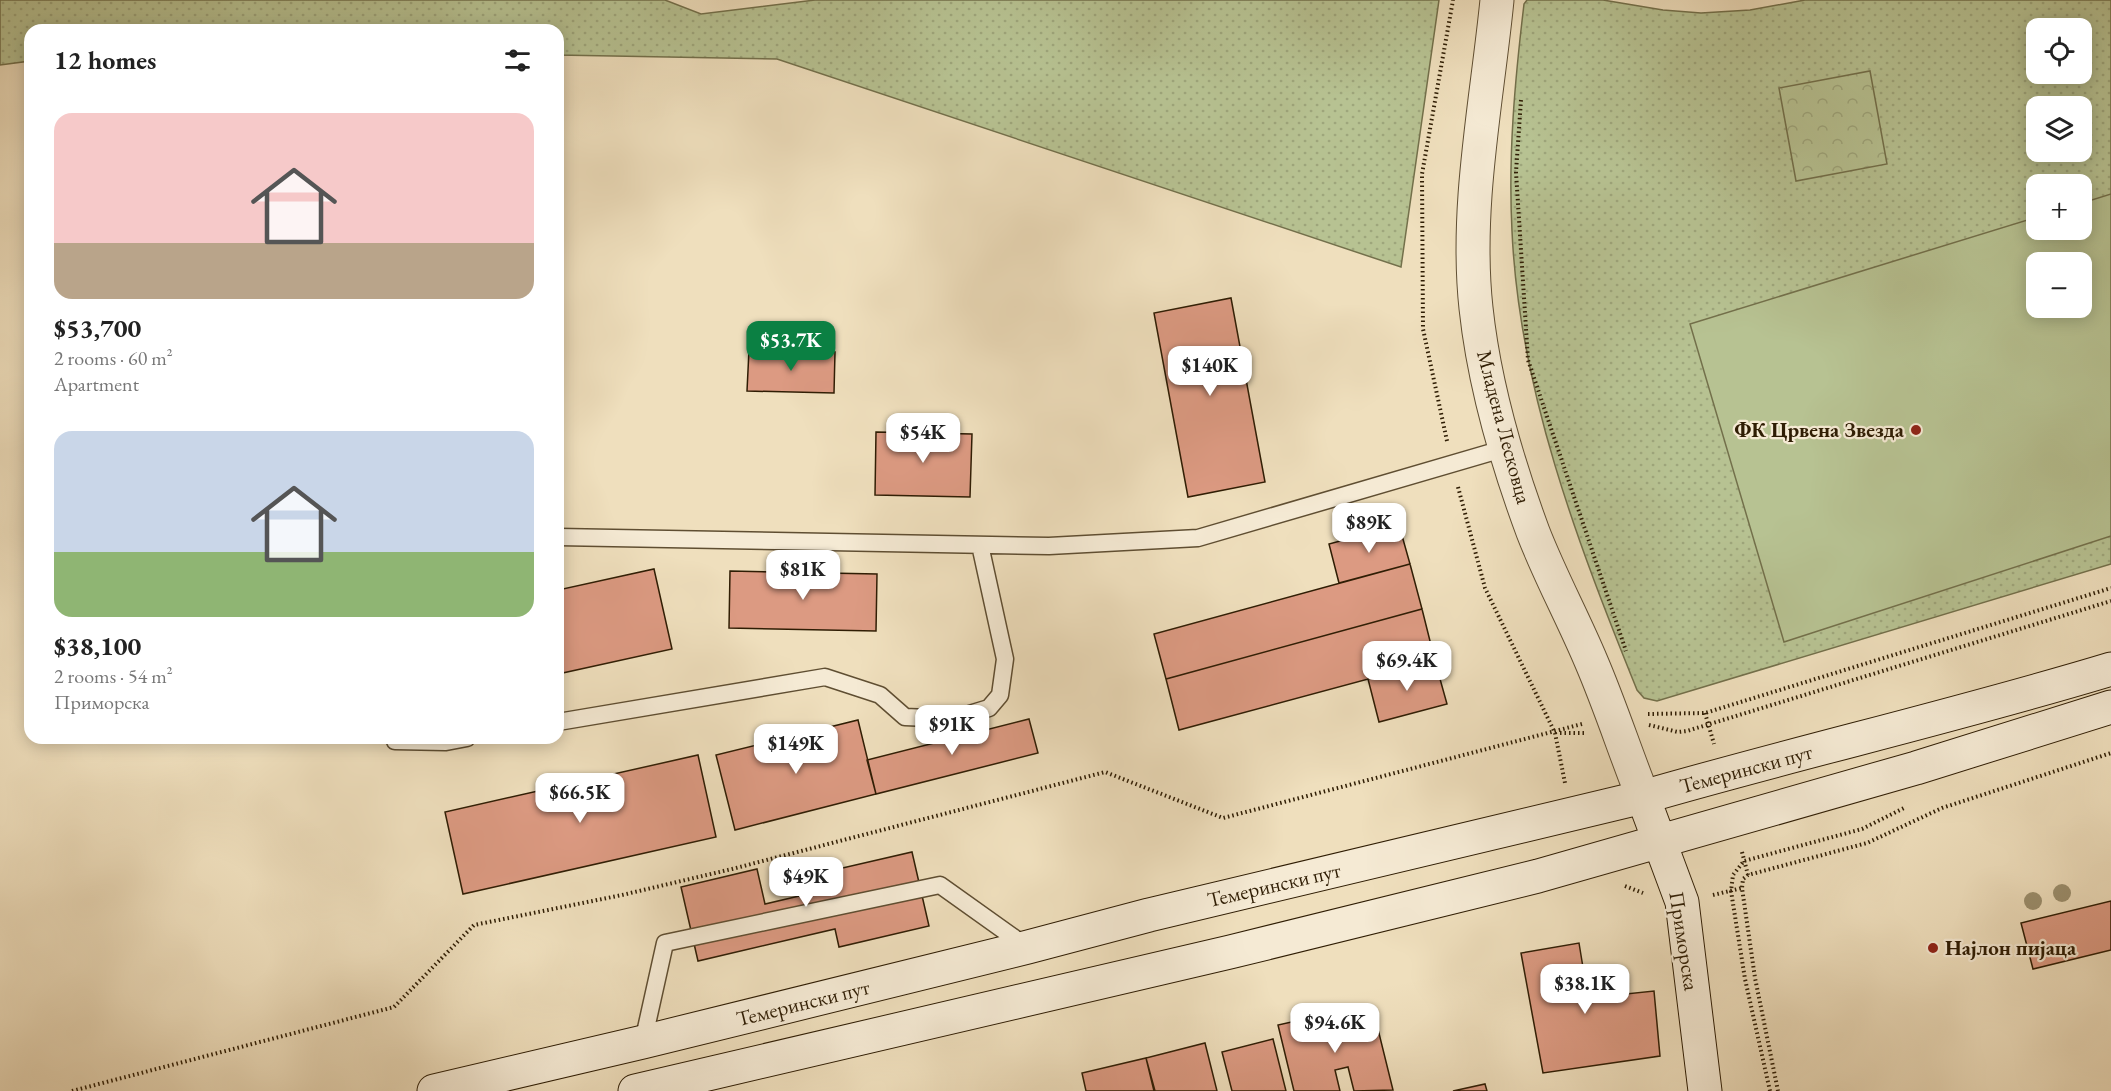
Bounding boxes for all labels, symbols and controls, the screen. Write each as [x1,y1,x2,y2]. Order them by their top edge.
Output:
map controls [2026,18,2092,318]
button: locate [2026,18,2092,84]
text: 12 homes [54,43,156,77]
icon: filters [501,44,534,77]
button: layers [2026,96,2092,162]
icon: home [240,152,348,260]
button: + [2026,174,2092,240]
button: − [2026,252,2092,318]
text: $53,700 [54,311,141,345]
pin: $53.7K [742,321,840,372]
text: $53.7K [760,327,822,353]
text: 2 rooms · 60 m² [54,345,173,371]
pin: $140K [1168,346,1252,397]
street label: Младена Лесковца [1471,347,1538,507]
text: $140K [1182,352,1238,378]
text: Apartment [54,371,139,397]
pin: $54K [887,413,959,464]
place label: ФК Црвена Звезда [1735,416,1905,443]
text: $54K [900,419,946,445]
marker: ФК Црвена Звезда [1909,423,1923,437]
icon: home [240,470,348,578]
pin: $89K [1333,503,1405,554]
text: $89K [1346,509,1392,535]
pin: $81K [767,550,839,601]
text: $81K [780,556,826,582]
text: $38,100 [54,629,141,663]
pin: $69.4K [1358,641,1456,692]
text: $69.4K [1376,647,1438,673]
text: 2 rooms · 54 m² [54,663,173,689]
text: Приморска [54,689,149,715]
pin: $91K [916,705,988,756]
text: $91K [929,711,975,737]
pin: $149K [754,724,838,775]
text: $149K [768,730,824,756]
street label: Темерински пут [1677,738,1816,799]
pin: $66.5K [531,773,629,824]
text: $66.5K [549,779,611,805]
street label: Темерински пут [1204,856,1344,913]
pin: $49K [770,857,842,908]
text: $49K [783,863,829,889]
street label: Приморска [1663,889,1706,993]
place label: Најлон пијаца [1945,934,2077,961]
marker: Најлон пијаца [1926,941,1940,955]
pin: $38.1K [1536,964,1634,1015]
text: $38.1K [1554,970,1616,996]
street label: Темерински пут [734,973,873,1032]
pin: $94.6K [1286,1003,1384,1054]
text: $94.6K [1304,1009,1366,1035]

